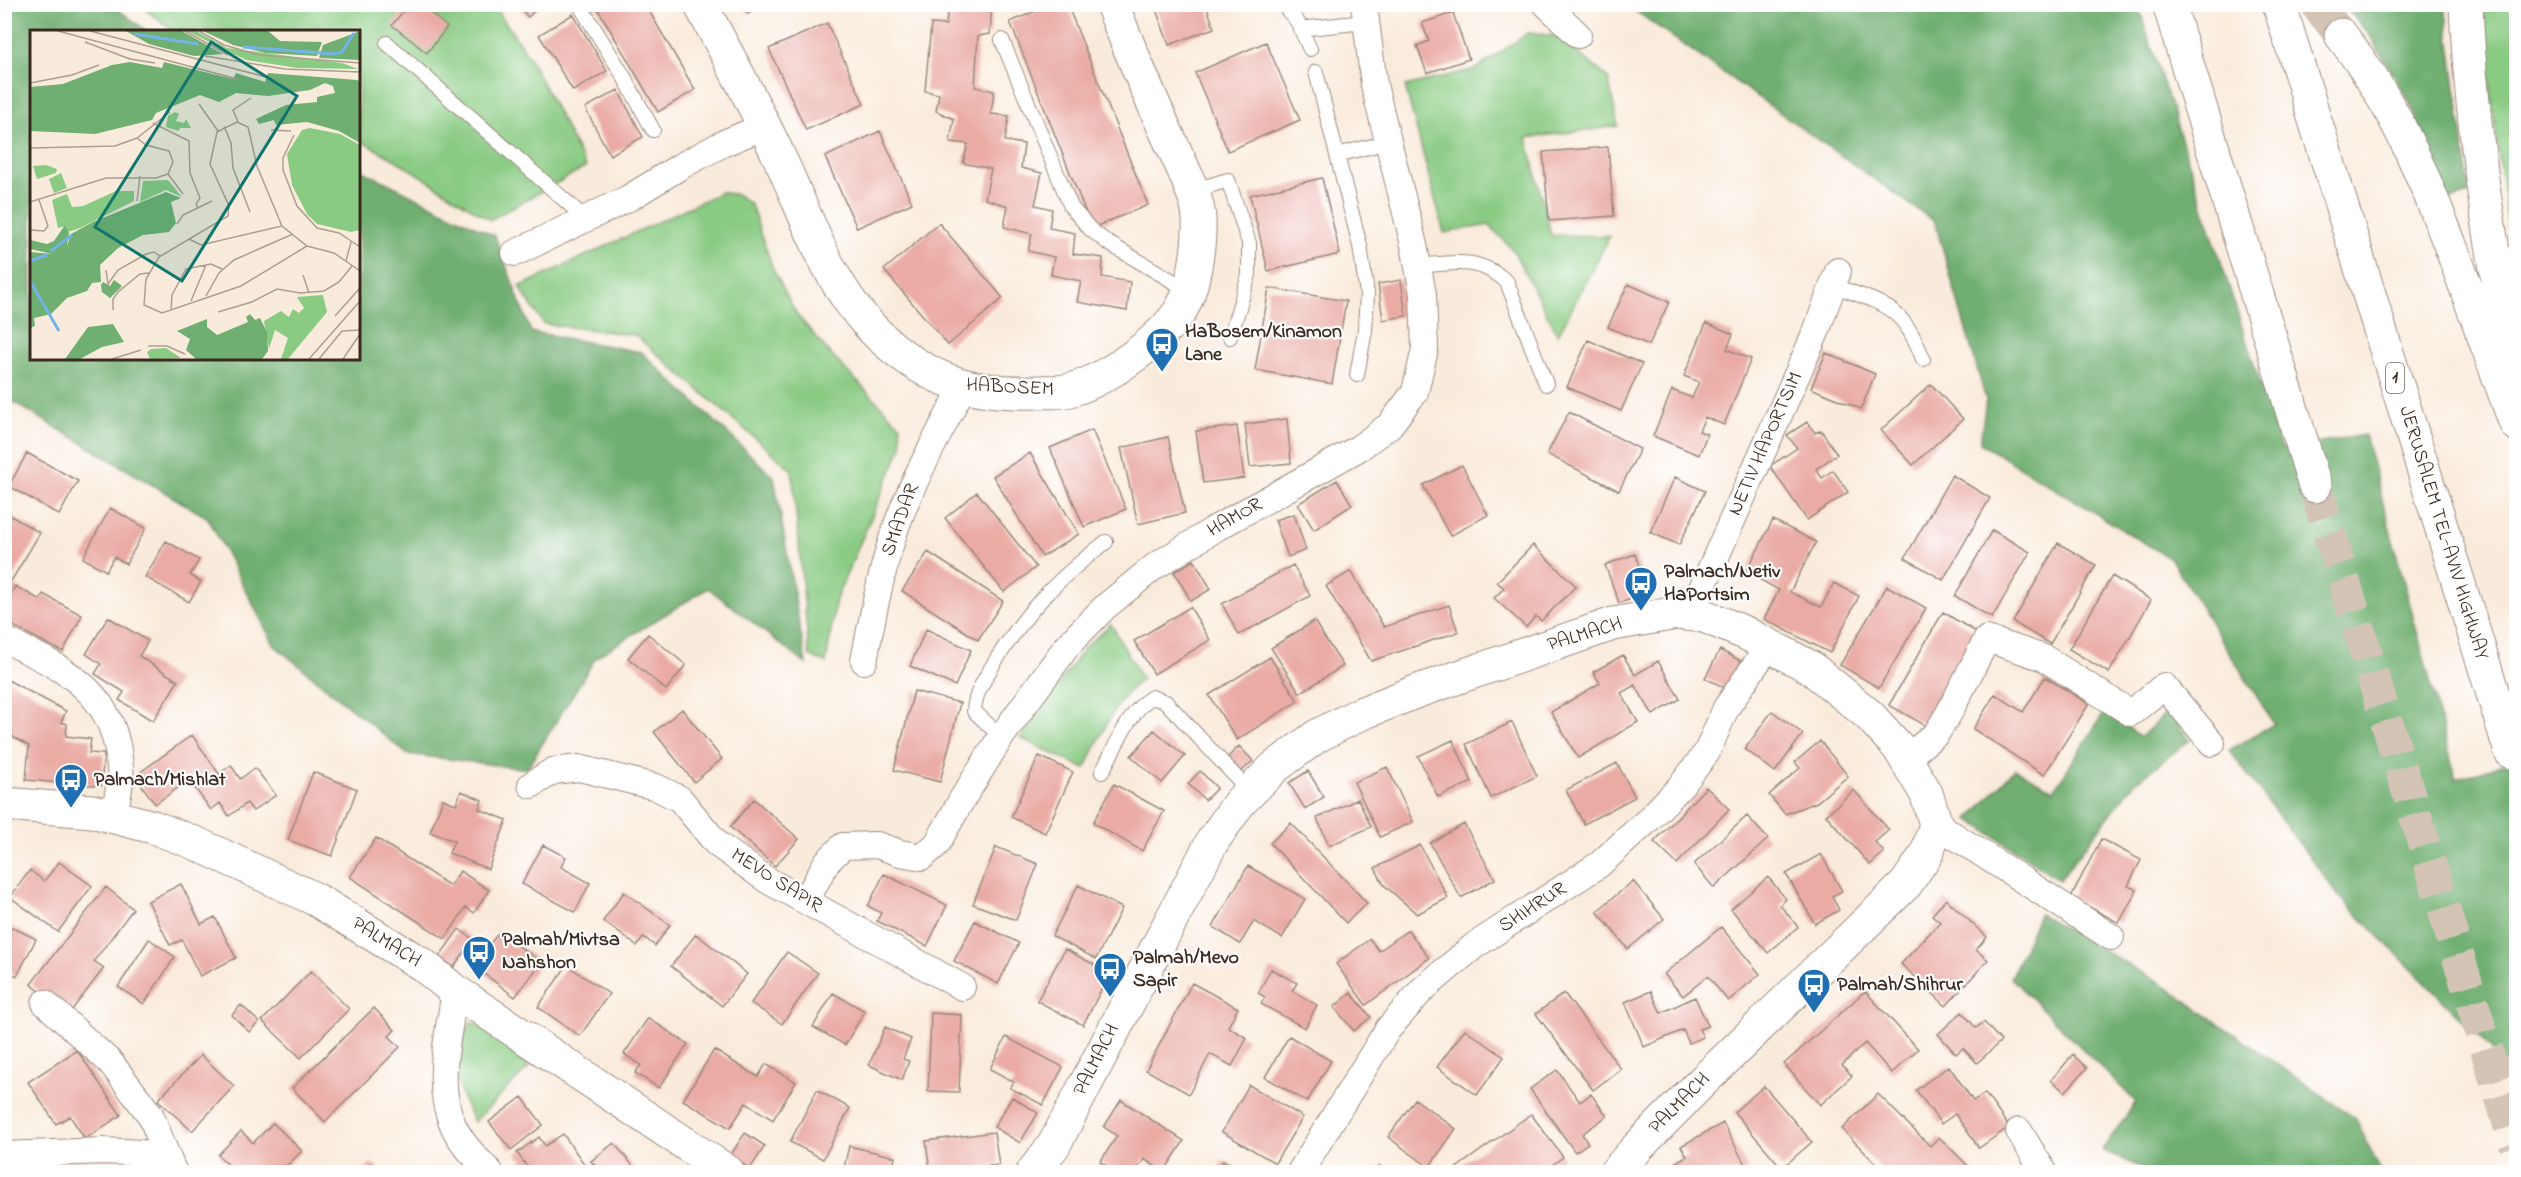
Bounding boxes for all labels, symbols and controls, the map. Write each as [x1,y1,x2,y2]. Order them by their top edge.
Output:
inset map [30,30,360,360]
place label: HaBosem/Kinamon Lane [1185,318,1342,370]
bus stop icon: HaBosem/Kinamon Lane [1144,326,1180,373]
road number: 1 [2386,363,2404,393]
street label: NETIV HAPORTSIM [1721,367,1811,521]
street label: HABOSEM [965,371,1055,405]
street label: JERUSALEM TEL-AVIV HIGHWAY [2391,402,2495,664]
street label: SMADAR [874,479,928,560]
street label: HAMOR [1202,490,1269,545]
place label: Palmach/Netiv HaPortsim [1664,558,1781,610]
bus stop icon: Palmach/Netiv HaPortsim [1623,565,1659,612]
street label: PALMACH [1544,610,1626,660]
bus stop icon: Palmach/Mishlat [53,762,89,809]
place label: Palmach/Mishlat [94,766,226,795]
street label: MEVO SAPIR [725,841,828,921]
street label: SHIHRUR [1493,875,1573,941]
street label: PALMACH [346,910,426,976]
place label: Palmah/Mivtsa Nahshon [502,926,620,978]
bus stop icon: Palmah/Mivtsa Nahshon [461,934,497,981]
place label: Palmah/Mevo Sapir [1133,944,1239,996]
bus stop icon: Palmah/Mevo Sapir [1092,951,1128,998]
bus stop icon: Palmah/Shihrur [1796,967,1832,1014]
place label: Palmah/Shihrur [1837,971,1964,1000]
street label: PALMACH [1067,1019,1127,1101]
street label: PALMACH [1642,1066,1718,1142]

